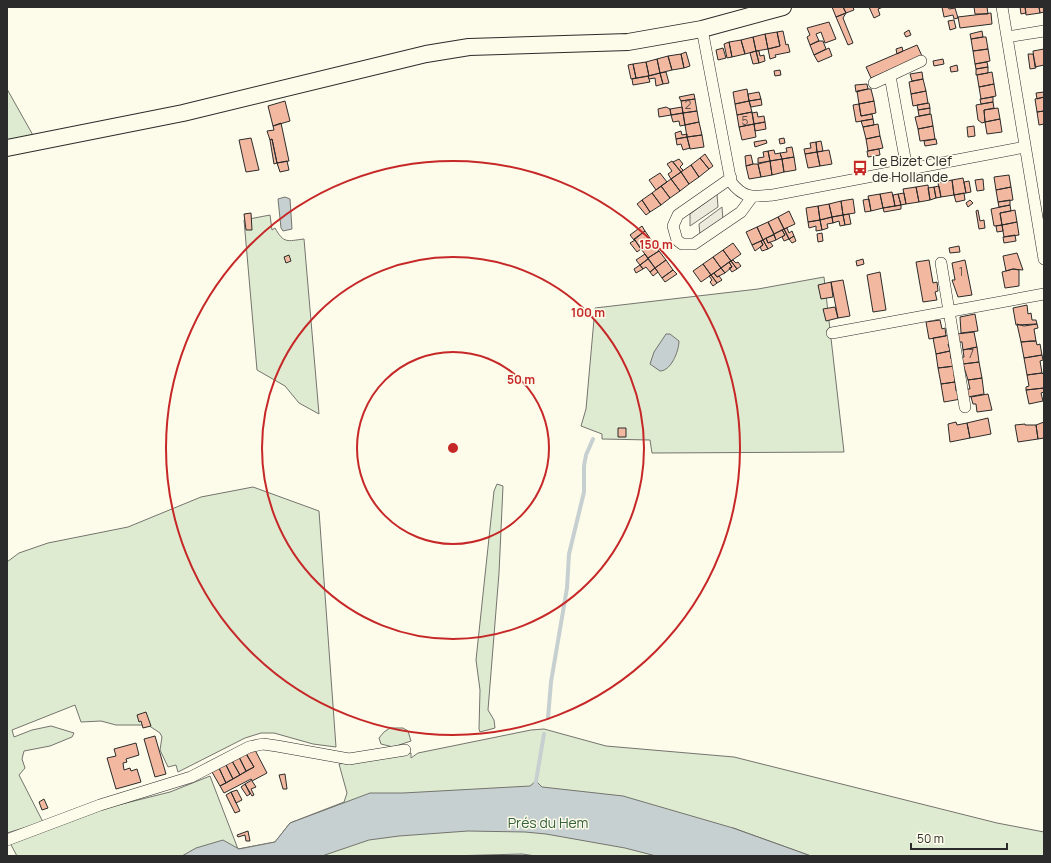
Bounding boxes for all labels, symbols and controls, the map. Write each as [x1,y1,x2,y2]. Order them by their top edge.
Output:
house number: 2 [685,96,692,113]
house number: 5 [742,112,749,129]
place label: Le Bizet Clef de Hollande [872,151,952,186]
bus stop icon: Le Bizet Clef de Hollande [851,159,869,177]
text: 150 m [639,236,673,253]
house number: 1 [959,263,963,280]
text: 100 m [571,304,605,321]
house number: 7 [968,345,974,362]
text: 50 m [507,371,535,388]
centre of rings [446,441,460,455]
park label: Prés du Hem [508,813,588,832]
scale bar [911,825,1007,851]
text: 50 m [917,830,944,847]

